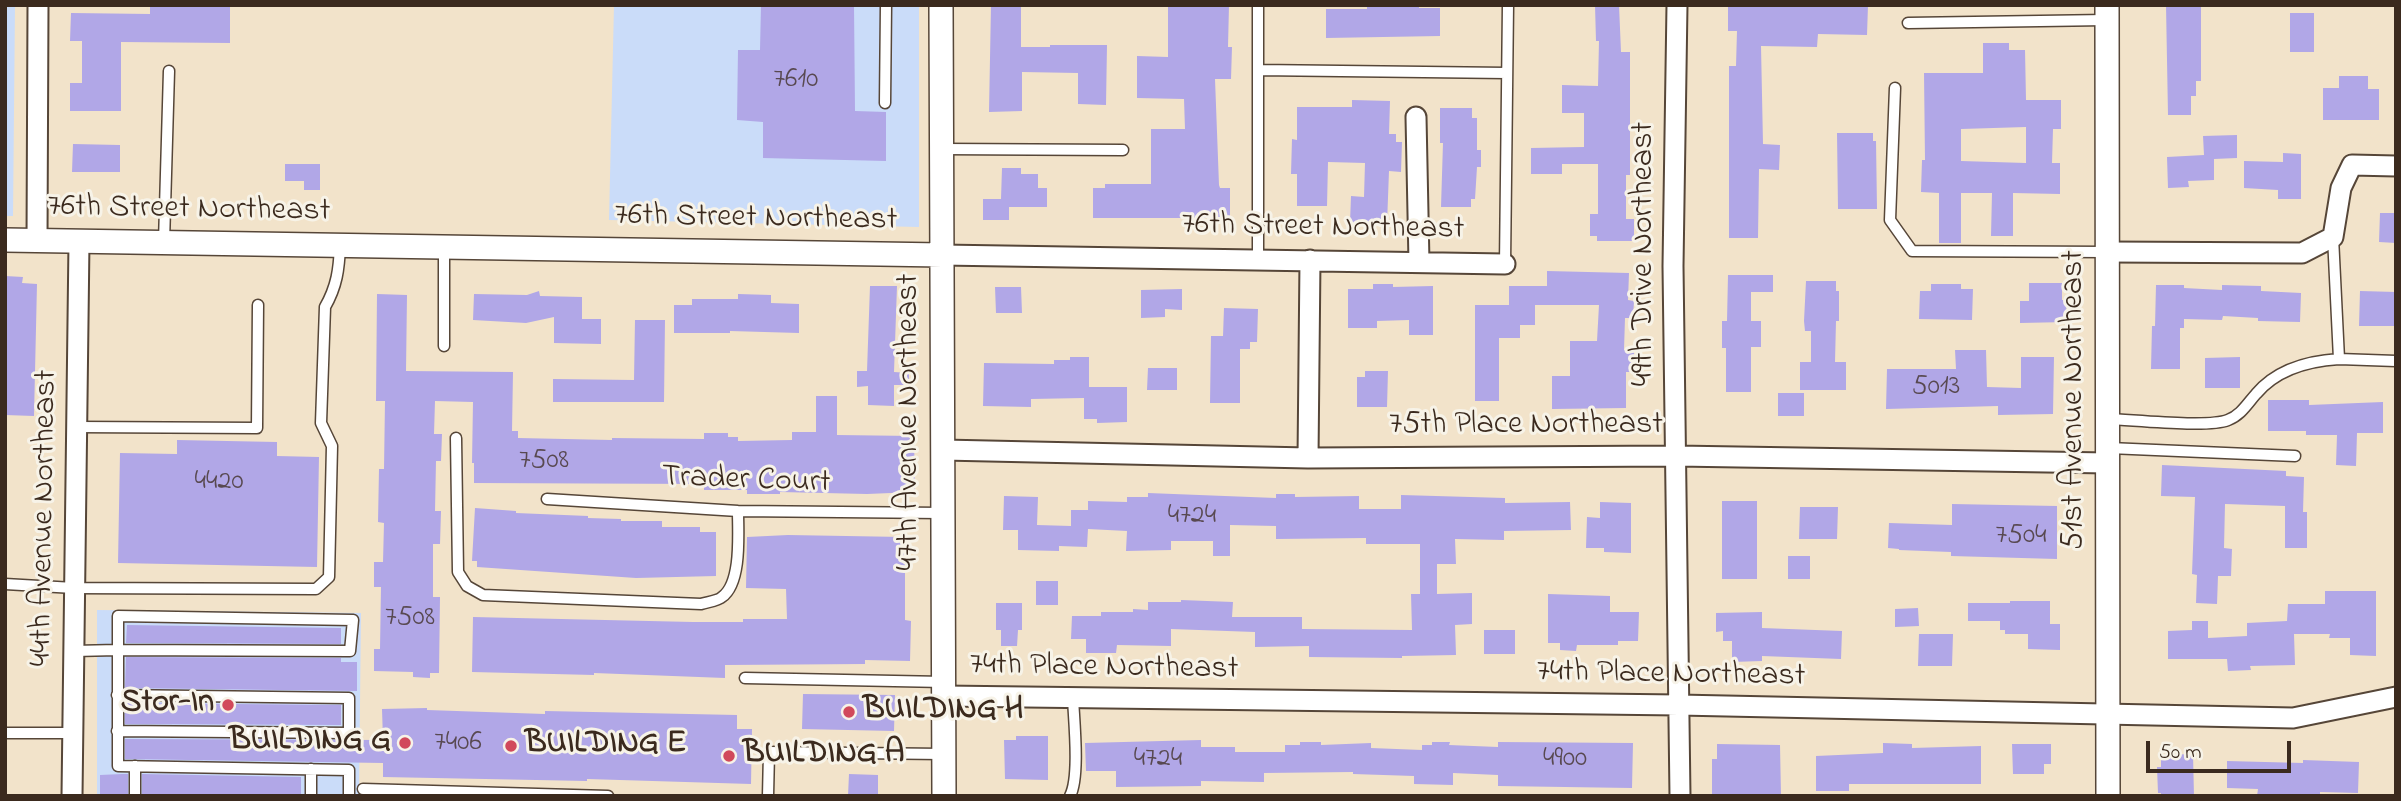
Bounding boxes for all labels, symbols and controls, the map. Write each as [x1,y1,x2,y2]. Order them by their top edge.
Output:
house number: 7610 [774,64,818,98]
street label: 49th Drive Northeast [1627,122,1665,386]
street label: 76th Street Northeast [47,189,331,233]
street label: 76th Street Northeast [614,198,898,242]
street label: 76th Street Northeast [1181,207,1465,251]
street label: 51st Avenue Northeast [2057,250,2095,550]
street label: 47th Avenue Northeast [892,274,930,570]
street label: 44th Avenue Northeast [24,369,68,667]
house number: 5013 [1912,371,1960,405]
street label: 75th Place Northeast [1389,408,1663,446]
house number: 7508 [519,445,569,479]
street label: Trader Court [661,460,831,504]
house number: 4420 [194,466,244,500]
house number: 4724 [1168,500,1216,534]
house number: 7504 [1995,520,2047,554]
house number: 7508 [385,602,435,636]
street label: 74th Place Northeast [969,647,1239,691]
street label: 74th Place Northeast [1536,654,1806,698]
place label: Stor-In [121,686,214,724]
place label: BUILDING H [863,693,1023,731]
marker: Stor-In [220,697,236,713]
marker: BUILDING H [841,704,857,720]
place label: BUILDING G [229,724,391,762]
house number: 7406 [434,727,482,761]
place label: BUILDING E [525,727,686,765]
scale bar [2149,728,2294,772]
marker: BUILDING G [397,735,413,751]
place label: BUILDING A [743,737,905,775]
marker: BUILDING E [503,738,519,754]
text: 50 m [2159,738,2202,768]
house number: 4724 [1134,743,1182,777]
house number: 4900 [1543,743,1587,777]
marker: BUILDING A [721,748,737,764]

